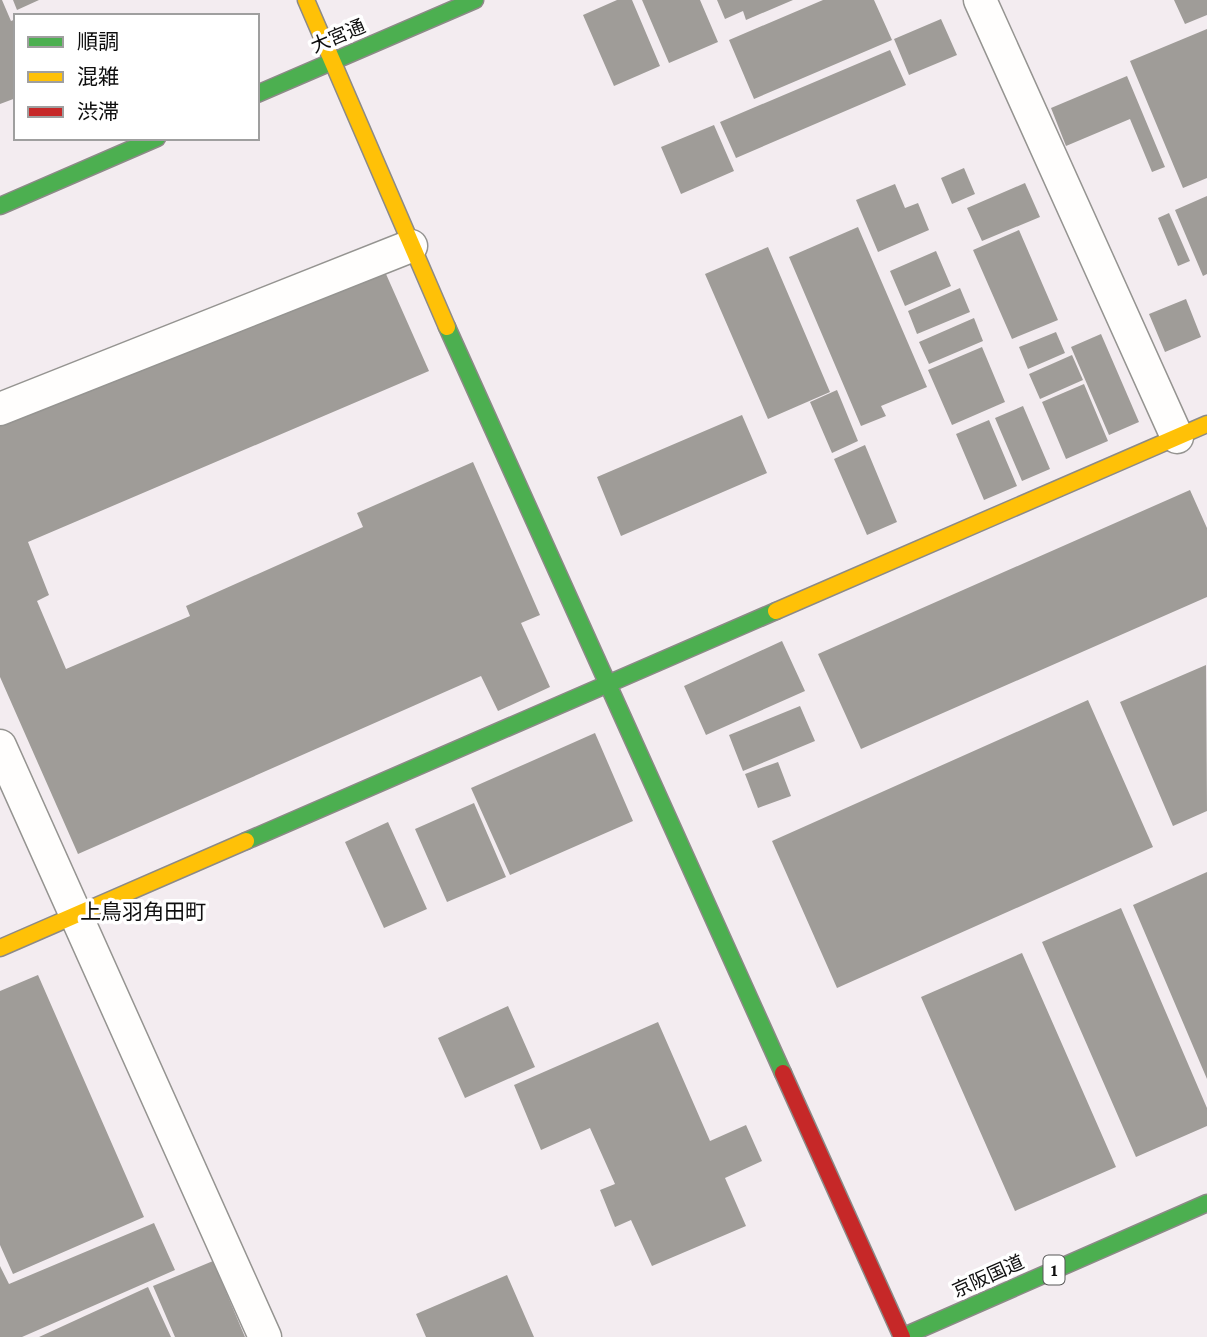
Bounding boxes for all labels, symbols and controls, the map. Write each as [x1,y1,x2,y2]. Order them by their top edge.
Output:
legend [14,14,259,140]
street label: 大宮通 [308,15,368,57]
text: 順調 [77,30,119,54]
text: 混雑 [77,65,119,89]
text: 渋滞 [77,100,119,124]
district label: 上鳥羽角田町 [80,900,206,924]
street label: 京阪国道 [949,1251,1027,1301]
road number: 1 [1044,1255,1064,1284]

